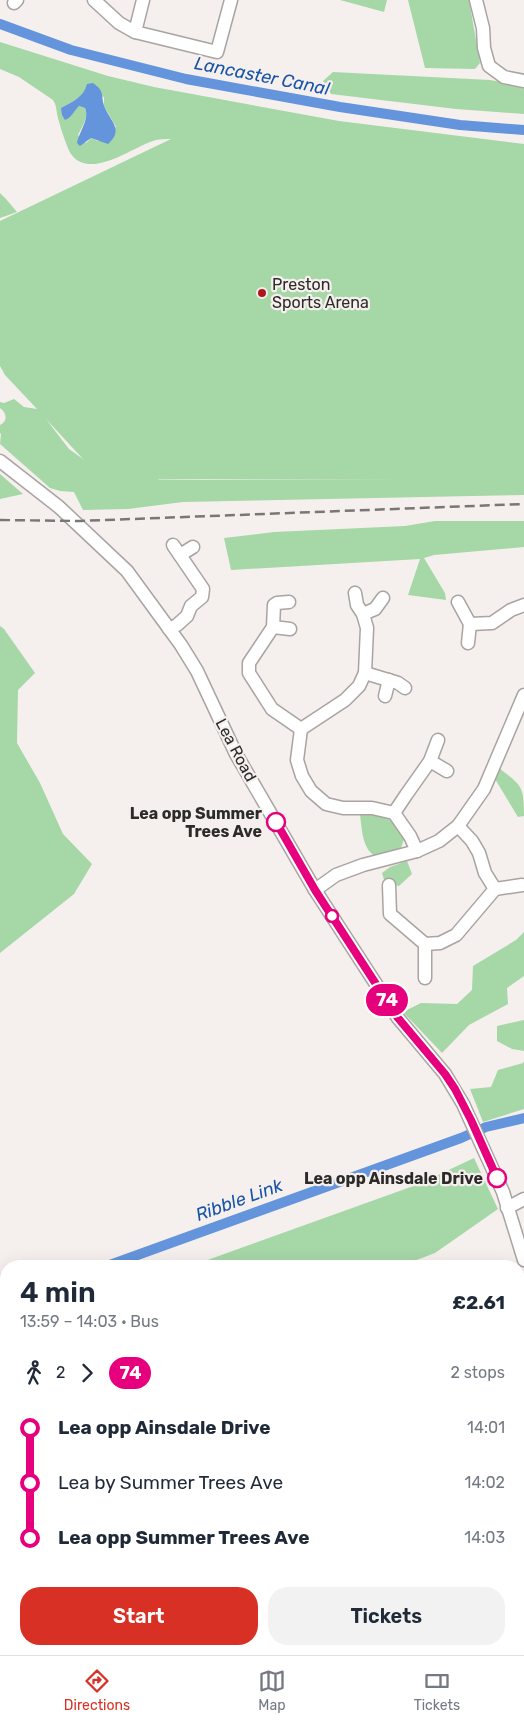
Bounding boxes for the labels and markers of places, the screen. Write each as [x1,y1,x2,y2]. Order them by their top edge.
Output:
place label: Preston Sports Arena [272,275,369,312]
marker: Preston Sports Arena [256,287,268,299]
place label: Lea opp Summer Trees Ave [130,804,263,841]
marker: Lea opp Summer Trees Ave [266,812,286,832]
unlabelled marker [325,909,339,923]
marker: Lea opp Ainsdale Drive [487,1168,507,1188]
place label: Lea opp Ainsdale Drive [304,1169,483,1188]

